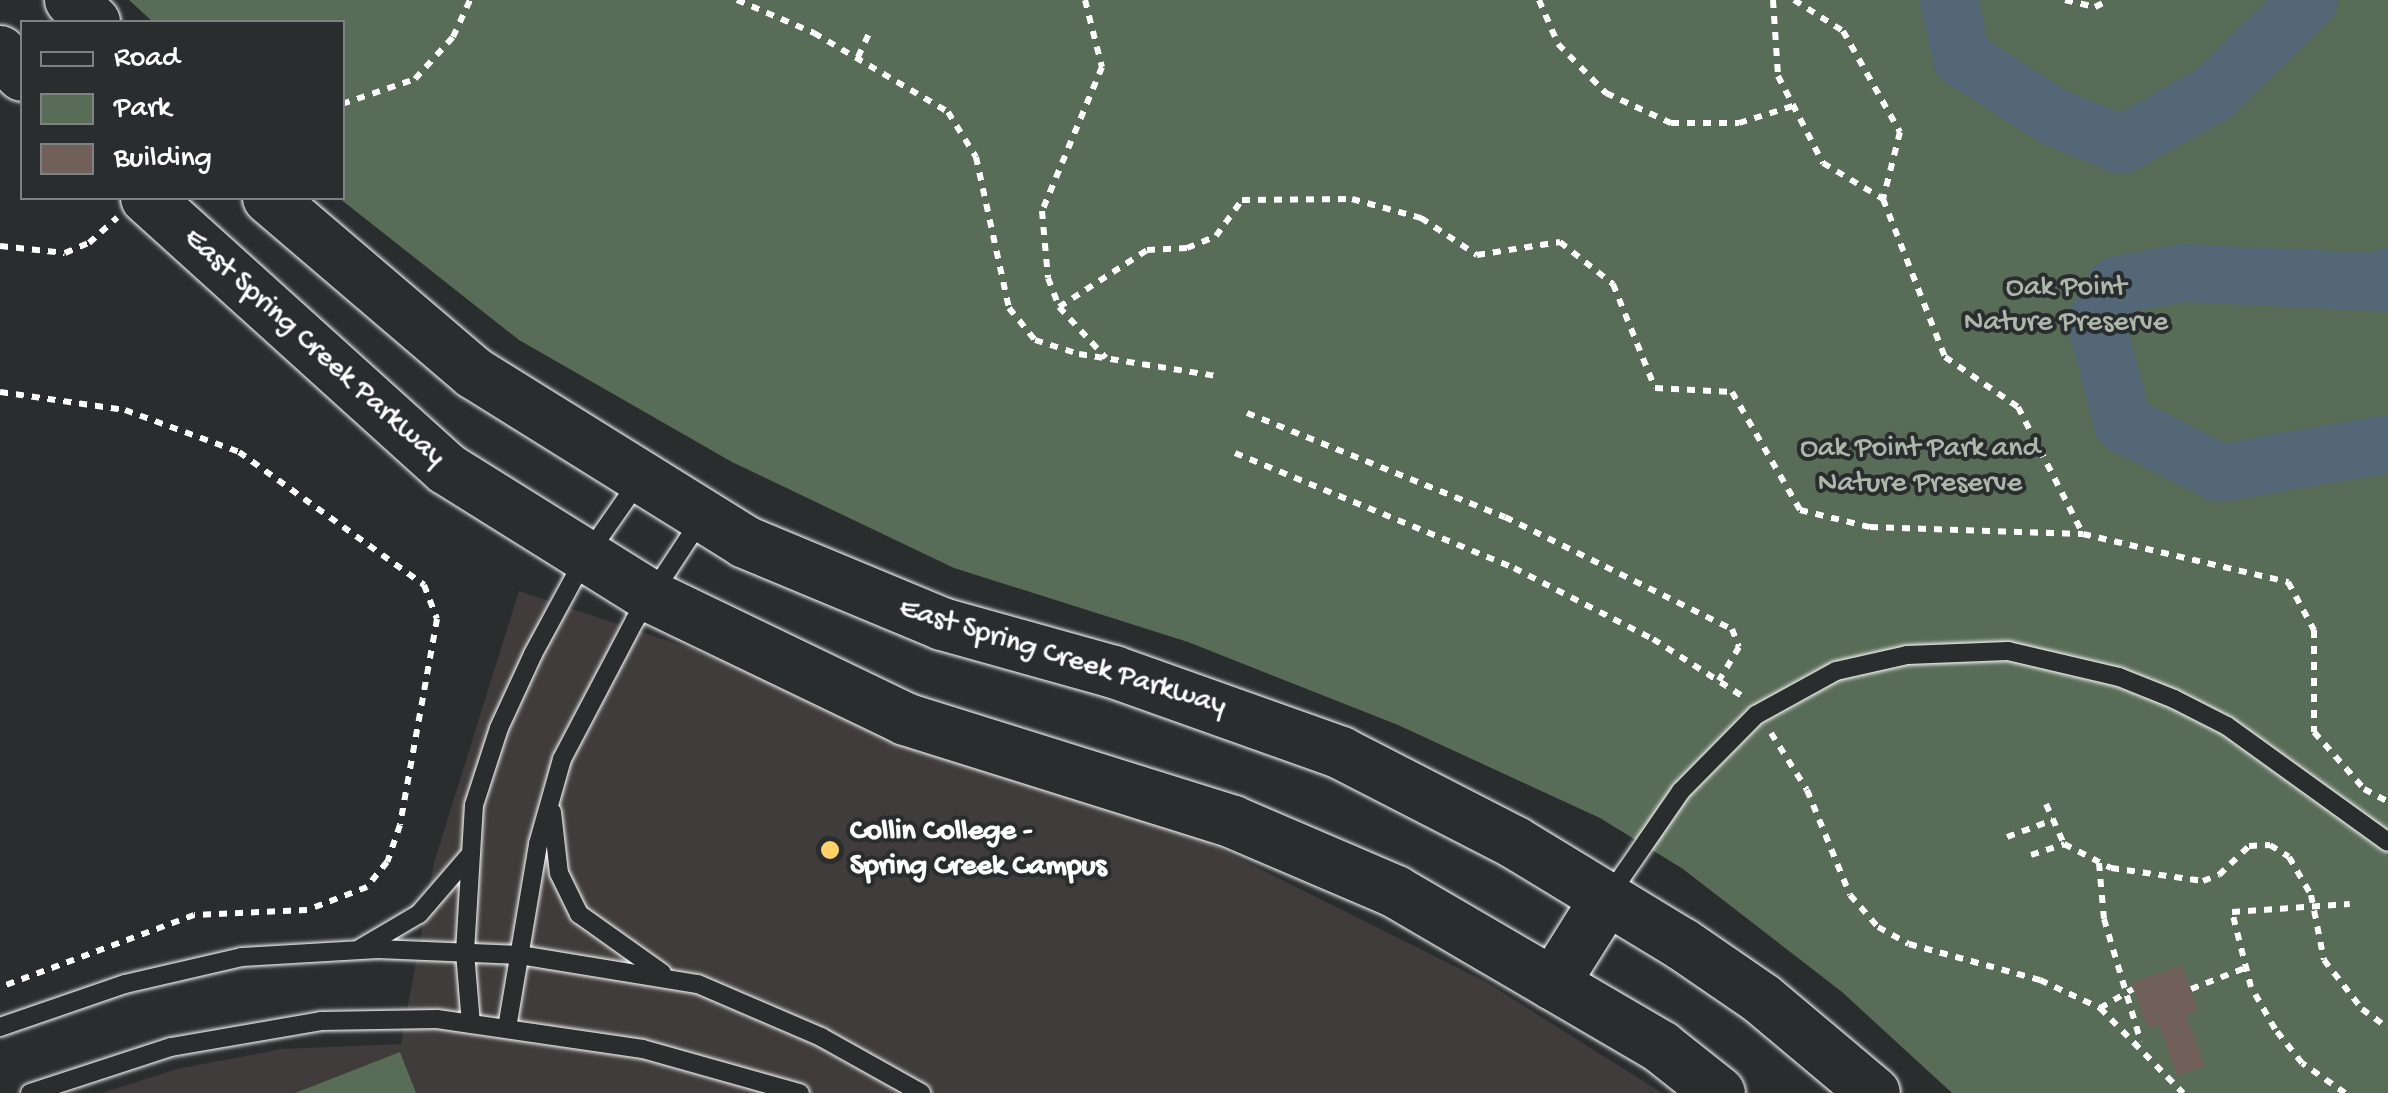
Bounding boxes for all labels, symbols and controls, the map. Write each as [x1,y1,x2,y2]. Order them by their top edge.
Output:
legend [20,20,345,200]
text: Road [114,42,180,77]
text: Park [114,92,171,127]
text: Building [114,142,212,177]
street label: East Spring Creek Parkway [175,222,451,476]
park label: Oak Point Nature Preserve [1964,271,2168,342]
park label: Oak Point Park and Nature Preserve [1800,432,2040,502]
street label: East Spring Creek Parkway [894,592,1230,726]
place label: Collin College - Spring Creek Campus [850,815,1107,886]
marker: Collin College - Spring Creek Campus [819,839,841,861]

